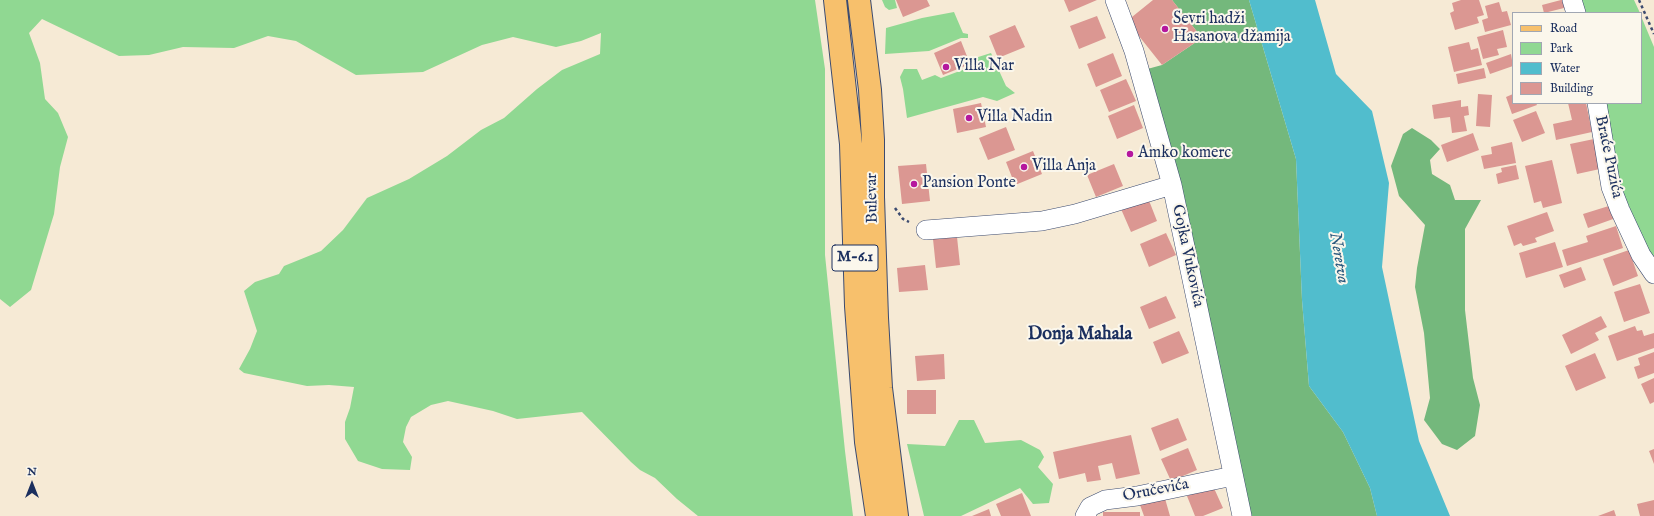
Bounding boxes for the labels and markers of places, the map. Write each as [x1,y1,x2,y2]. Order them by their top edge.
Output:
place label: Sevri hadži Hasanova džamija [1173,10,1291,48]
marker: Sevri hadži Hasanova džamija [1160,24,1170,34]
place label: Villa Nar [954,57,1014,77]
marker: Villa Nar [941,62,951,72]
place label: Villa Nadin [977,108,1053,128]
marker: Villa Nadin [964,113,974,123]
place label: Amko komerc [1138,144,1231,164]
marker: Amko komerc [1125,149,1135,159]
place label: Villa Anja [1032,157,1096,177]
marker: Villa Anja [1019,162,1029,172]
place label: Pansion Ponte [922,174,1016,194]
marker: Pansion Ponte [909,179,919,189]

